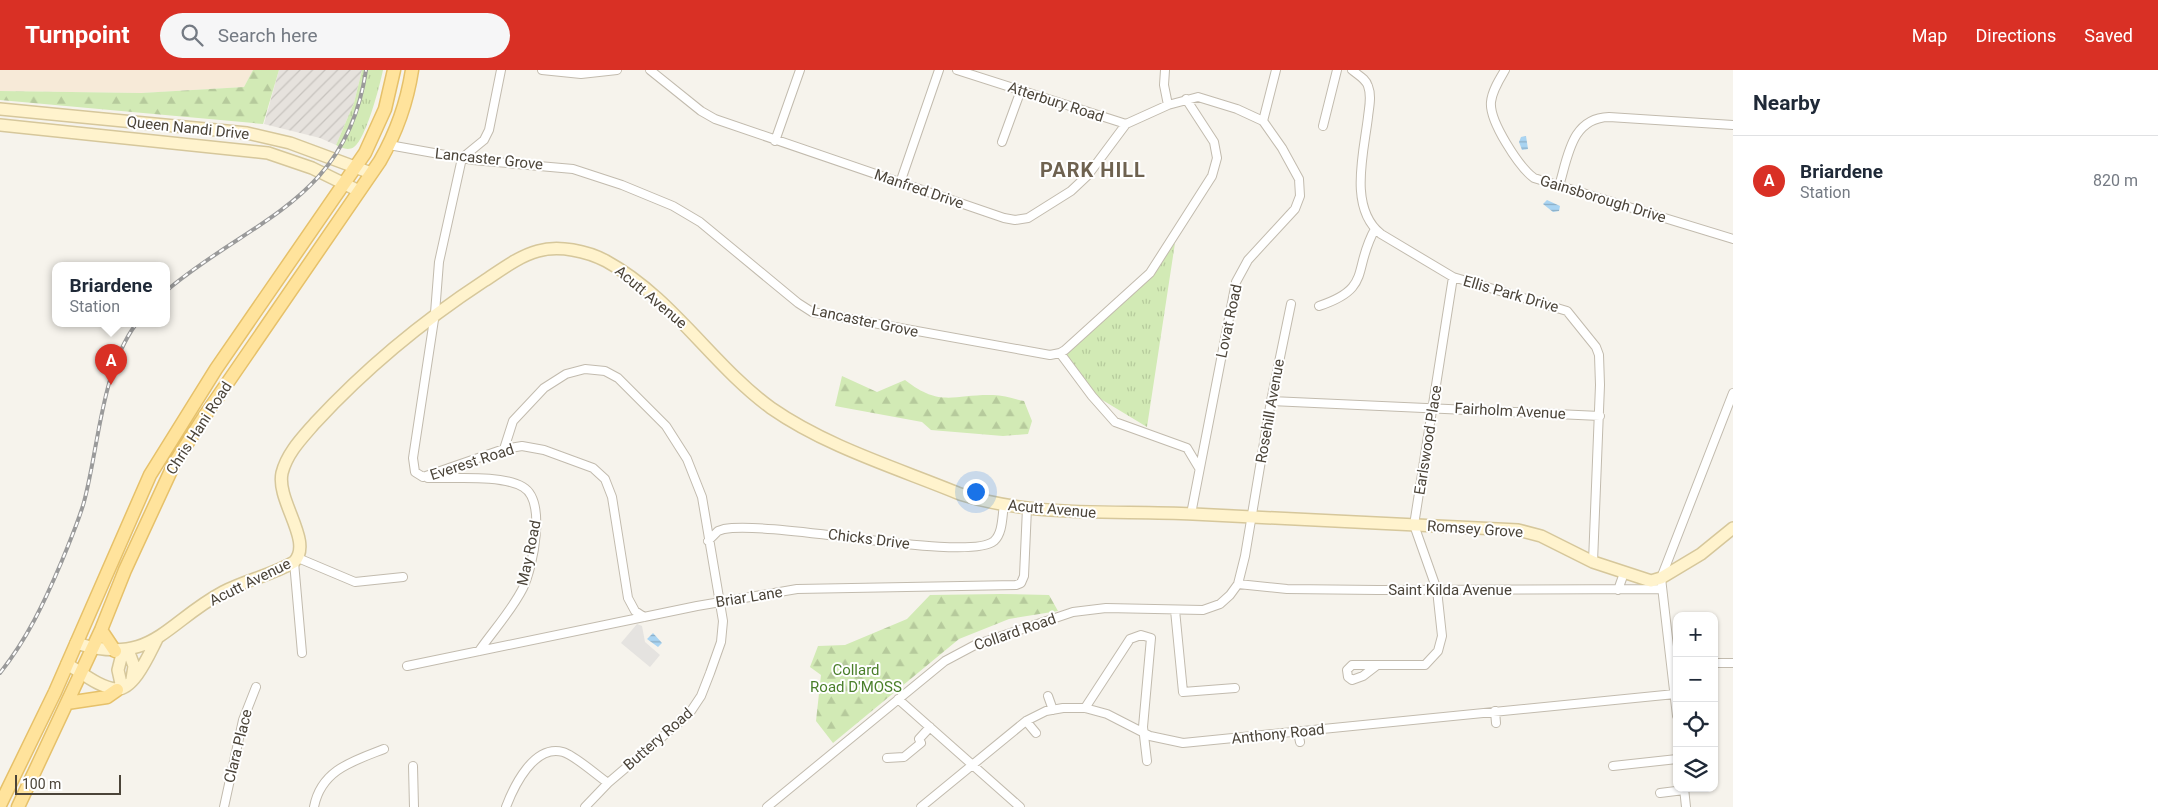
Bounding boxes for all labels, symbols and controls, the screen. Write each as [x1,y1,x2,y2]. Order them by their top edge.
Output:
search box [160,13,510,58]
text: Turnpoint [25,21,130,49]
icon: search [178,21,206,49]
text: Search here [218,24,318,47]
text: Map [1912,25,1947,46]
text: Directions [1975,25,2056,46]
text: Saved [2084,25,2133,46]
street label: Atterbury Road [1006,78,1106,126]
text: Nearby [1753,91,1820,115]
street label: Queen Nandi Drive [126,113,250,143]
street label: Lancaster Grove [434,144,544,174]
district label: PARK HILL [1040,158,1146,182]
text: Briardene [1800,160,1883,183]
street label: Manfred Drive [872,165,966,213]
street label: Gainsborough Drive [1538,171,1668,227]
text: A [1764,171,1774,190]
text: 820 m [2093,171,2138,190]
text: Station [1800,183,1851,202]
popup [52,262,170,327]
street label: Acutt Avenue [611,262,691,332]
street label: Ellis Park Drive [1461,272,1561,316]
text: Briardene [70,274,152,297]
street label: Lovat Road [1212,283,1246,359]
text: Station [70,297,120,316]
street label: Lancaster Grove [810,301,920,341]
pin: A [95,344,127,385]
street label: Rosehill Avenue [1252,357,1288,464]
street label: Chris Hani Road [162,378,236,478]
street label: Earlswood Place [1410,384,1446,496]
street label: Fairholm Avenue [1454,399,1566,423]
street label: Everest Road [428,440,516,484]
your location [963,479,989,505]
street label: Acutt Avenue [1007,496,1097,522]
street label: Romsey Grove [1426,517,1524,541]
street label: May Road [513,519,545,587]
street label: Chicks Drive [827,525,911,553]
street label: Acutt Avenue [206,554,294,609]
street label: Saint Kilda Avenue [1388,581,1512,599]
street label: Briar Lane [714,583,784,611]
street label: Collard Road [972,610,1058,654]
map controls [1673,612,1718,792]
button: + [1673,612,1718,657]
button: − [1673,657,1718,702]
park label: Collard Road D'MOSS [810,661,902,696]
button: locate [1673,702,1718,747]
street label: Buttery Road [620,704,696,774]
street label: Clara Place [220,707,256,785]
street label: Anthony Road [1231,720,1325,748]
button: layers [1673,747,1718,792]
scale bar [15,772,121,795]
text: 100 m [22,776,61,792]

